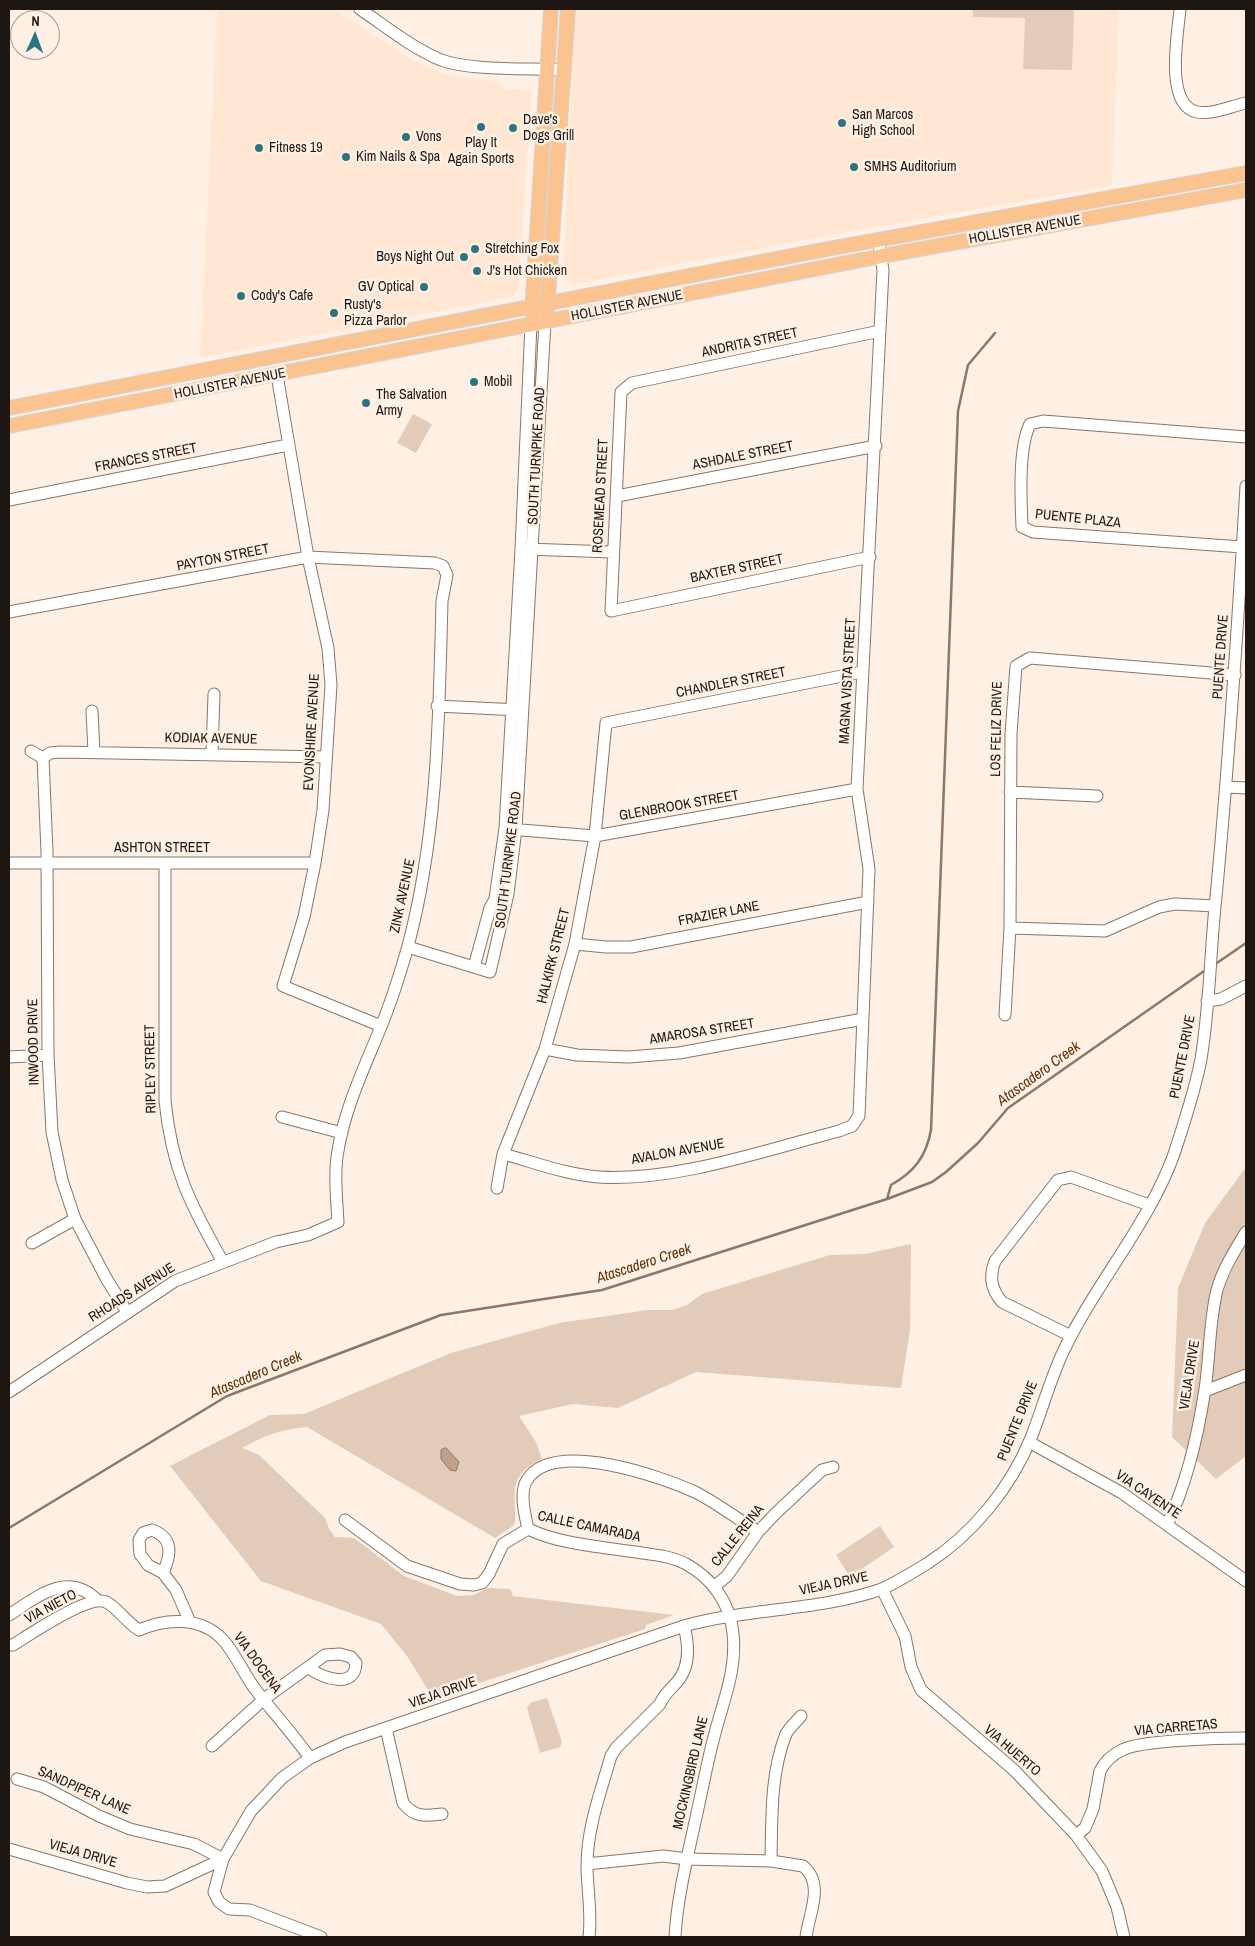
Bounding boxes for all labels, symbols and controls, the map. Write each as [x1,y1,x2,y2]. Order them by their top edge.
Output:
north arrow [10,10,60,60]
text: N [31,12,40,30]
place label: San Marcos High School [852,107,915,140]
place label: Dave's Dogs Grill [523,112,574,144]
marker: San Marcos High School [836,117,848,129]
marker: Play It Again Sports [475,121,487,133]
marker: Dave's Dogs Grill [507,122,519,134]
place label: Vons [416,129,442,145]
marker: Vons [400,131,412,143]
place label: Play It Again Sports [448,135,514,168]
place label: Fitness 19 [269,140,323,156]
marker: Fitness 19 [253,142,265,154]
place label: Kim Nails & Spa [356,149,440,165]
marker: Kim Nails & Spa [340,151,352,163]
place label: SMHS Auditorium [864,159,957,175]
marker: SMHS Auditorium [848,161,860,173]
street label: HOLLISTER AVENUE [968,212,1082,248]
place label: Stretching Fox [485,241,559,257]
marker: Stretching Fox [469,243,481,255]
place label: Boys Night Out [376,249,454,265]
marker: Boys Night Out [458,251,470,263]
place label: J's Hot Chicken [487,263,567,279]
marker: J's Hot Chicken [471,265,483,277]
place label: GV Optical [358,279,414,295]
marker: GV Optical [418,281,430,293]
street label: HOLLISTER AVENUE [570,287,684,325]
place label: Cody's Cafe [251,288,313,304]
marker: Cody's Cafe [235,290,247,302]
place label: Rusty's Pizza Parlor [344,297,407,330]
marker: Rusty's Pizza Parlor [328,307,340,319]
street label: ANDRITA STREET [700,325,800,361]
street label: HOLLISTER AVENUE [173,365,287,403]
place label: Mobil [484,374,512,390]
marker: Mobil [468,376,480,388]
place label: The Salvation Army [376,387,447,420]
street label: SOUTH TURNPIKE ROAD [525,387,549,525]
marker: The Salvation Army [360,397,372,409]
street label: ASHDALE STREET [691,438,795,474]
street label: ROSEMEAD STREET [590,439,612,553]
street label: FRANCES STREET [94,440,198,476]
street label: PUENTE PLAZA [1034,506,1122,532]
street label: PAYTON STREET [175,541,271,575]
street label: BAXTER STREET [689,551,785,587]
street label: PUENTE DRIVE [1210,614,1232,700]
street label: MAGNA VISTA STREET [836,618,860,744]
street label: CHANDLER STREET [675,664,787,702]
street label: EVONSHIRE AVENUE [301,673,323,791]
street label: LOS FELIZ DRIVE [988,681,1006,777]
street label: KODIAK AVENUE [164,730,258,748]
street label: GLENBROOK STREET [618,787,740,825]
street label: SOUTH TURNPIKE ROAD [492,791,526,929]
street label: ASHTON STREET [114,840,210,856]
street label: ZINK AVENUE [387,857,419,935]
street label: FRAZIER LANE [677,898,761,930]
street label: HALKIRK STREET [534,907,574,1005]
street label: INWOOD DRIVE [25,998,43,1086]
street label: PUENTE DRIVE [1167,1014,1199,1100]
street label: AMAROSA STREET [648,1015,756,1049]
street label: RIPLEY STREET [142,1024,160,1114]
water label: Atascadero Creek [994,1038,1084,1110]
street label: AVALON AVENUE [630,1136,726,1168]
water label: Atascadero Creek [594,1240,694,1288]
street label: RHOADS AVENUE [86,1260,178,1326]
street label: VIEJA DRIVE [1176,1339,1204,1411]
water label: Atascadero Creek [207,1347,305,1403]
street label: PUENTE DRIVE [994,1379,1042,1463]
street label: VIA CAYENTE [1112,1467,1184,1523]
street label: CALLE REINA [708,1502,768,1570]
street label: CALLE CAMARADA [536,1508,642,1546]
street label: VIEJA DRIVE [798,1568,870,1600]
street label: VIA NIETO [22,1586,80,1628]
street label: VIA DOCENA [229,1629,285,1697]
street label: VIEJA DRIVE [407,1674,479,1712]
street label: MOCKINGBIRD LANE [670,1715,712,1831]
street label: VIA CARRETAS [1134,1716,1218,1740]
street label: VIA HUERTO [980,1722,1044,1780]
street label: SANDPIPER LANE [35,1763,133,1819]
street label: VIEJA DRIVE [47,1836,119,1872]

